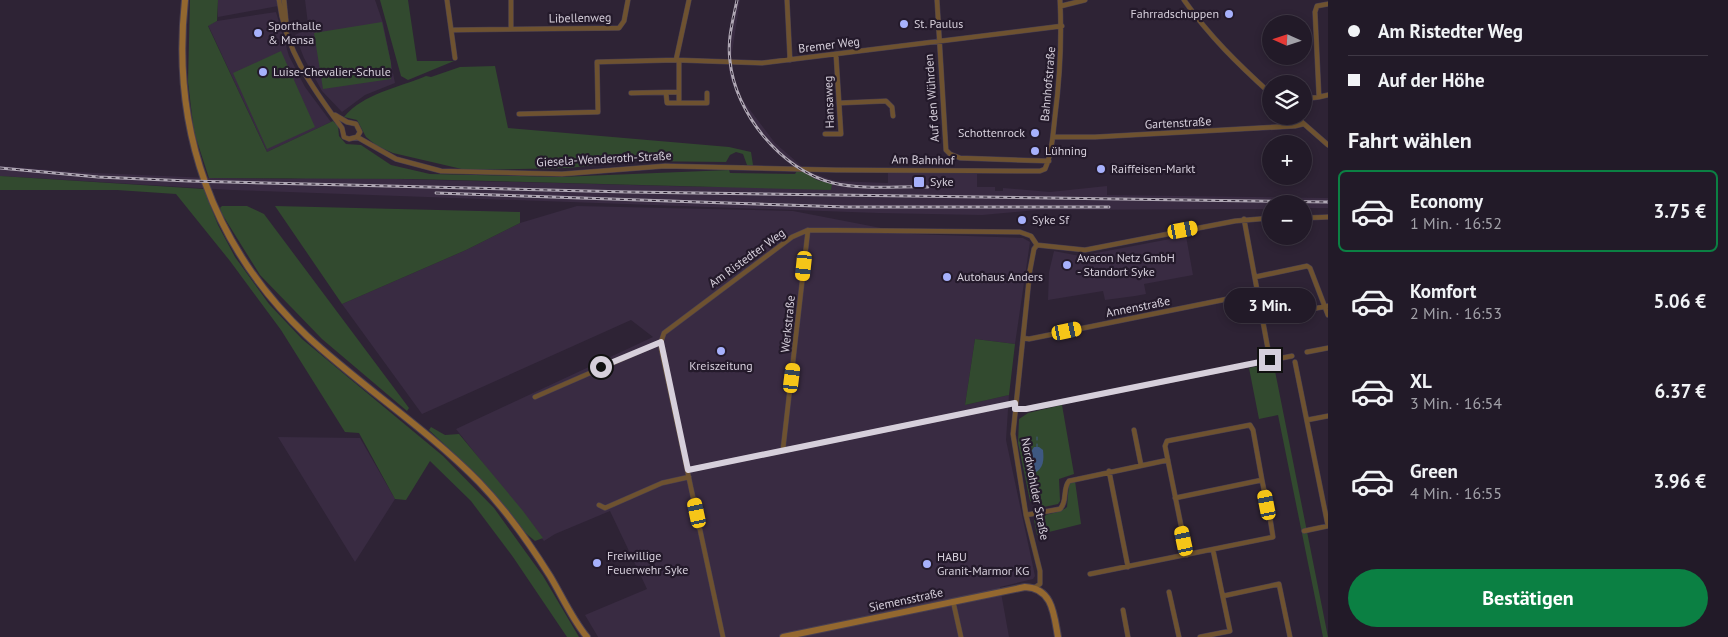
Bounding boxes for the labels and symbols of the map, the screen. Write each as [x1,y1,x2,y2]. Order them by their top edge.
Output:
place label: Fahrradschuppen [1131,6,1219,21]
marker: Fahrradschuppen [1223,8,1235,20]
street label: Libellenweg [548,9,612,26]
north arrow [1262,15,1312,65]
place label: St. Paulus [914,16,963,31]
place label: Sporthalle & Mensa [268,18,321,47]
marker: St. Paulus [898,18,910,30]
marker: Sporthalle & Mensa [252,27,264,39]
street label: Bremer Weg [797,33,861,56]
street label: Bahnhofstraße [1037,46,1058,122]
street label: Auf den Wührden [921,53,942,143]
place label: Luise-Chevalier-Schule [273,64,391,79]
marker: Luise-Chevalier-Schule [257,66,269,78]
street label: Hansaweg [820,75,837,129]
street label: Gartenstraße [1144,113,1212,132]
place label: Schottenrock [958,125,1025,140]
marker: Schottenrock [1029,127,1041,139]
place label: Lühning [1045,143,1087,158]
marker: Lühning [1029,145,1041,157]
street label: Giesela-Wenderoth-Straße [536,147,672,170]
street label: Am Bahnhof [892,151,956,168]
place label: Raiffeisen-Markt [1111,161,1195,176]
marker: Raiffeisen-Markt [1095,163,1107,175]
place label: Syke [930,174,954,189]
marker: Syke [912,175,926,189]
place label: Syke Sf [1032,212,1070,227]
marker: Syke Sf [1016,214,1028,226]
car [1166,220,1199,240]
street label: Am Ristedter Weg [706,225,788,290]
car [794,250,813,282]
place label: Avacon Netz GmbH - Standort Syke [1077,250,1175,279]
marker: Avacon Netz GmbH - Standort Syke [1061,259,1073,271]
place label: Autohaus Anders [957,269,1043,284]
marker: Autohaus Anders [941,271,953,283]
callout: 3 Min. [1224,288,1316,322]
street label: Annenstraße [1104,293,1171,320]
street label: Werkstraße [777,294,798,353]
car [1050,321,1083,341]
marker: Kreiszeitung [715,345,727,357]
route end [1259,349,1281,371]
route start [590,356,612,378]
place label: Kreiszeitung [689,358,753,373]
car [782,362,801,394]
street label: Nordwohlder Straße [1018,437,1053,541]
car [1256,489,1277,521]
car [686,497,707,529]
car [1173,525,1194,557]
place label: Freiwillige Feuerwehr Syke [607,548,688,577]
place label: HABU Granit-Marmor KG [937,549,1029,578]
marker: Freiwillige Feuerwehr Syke [591,557,603,569]
marker: HABU Granit-Marmor KG [921,558,933,570]
street label: Siemensstraße [867,584,944,615]

